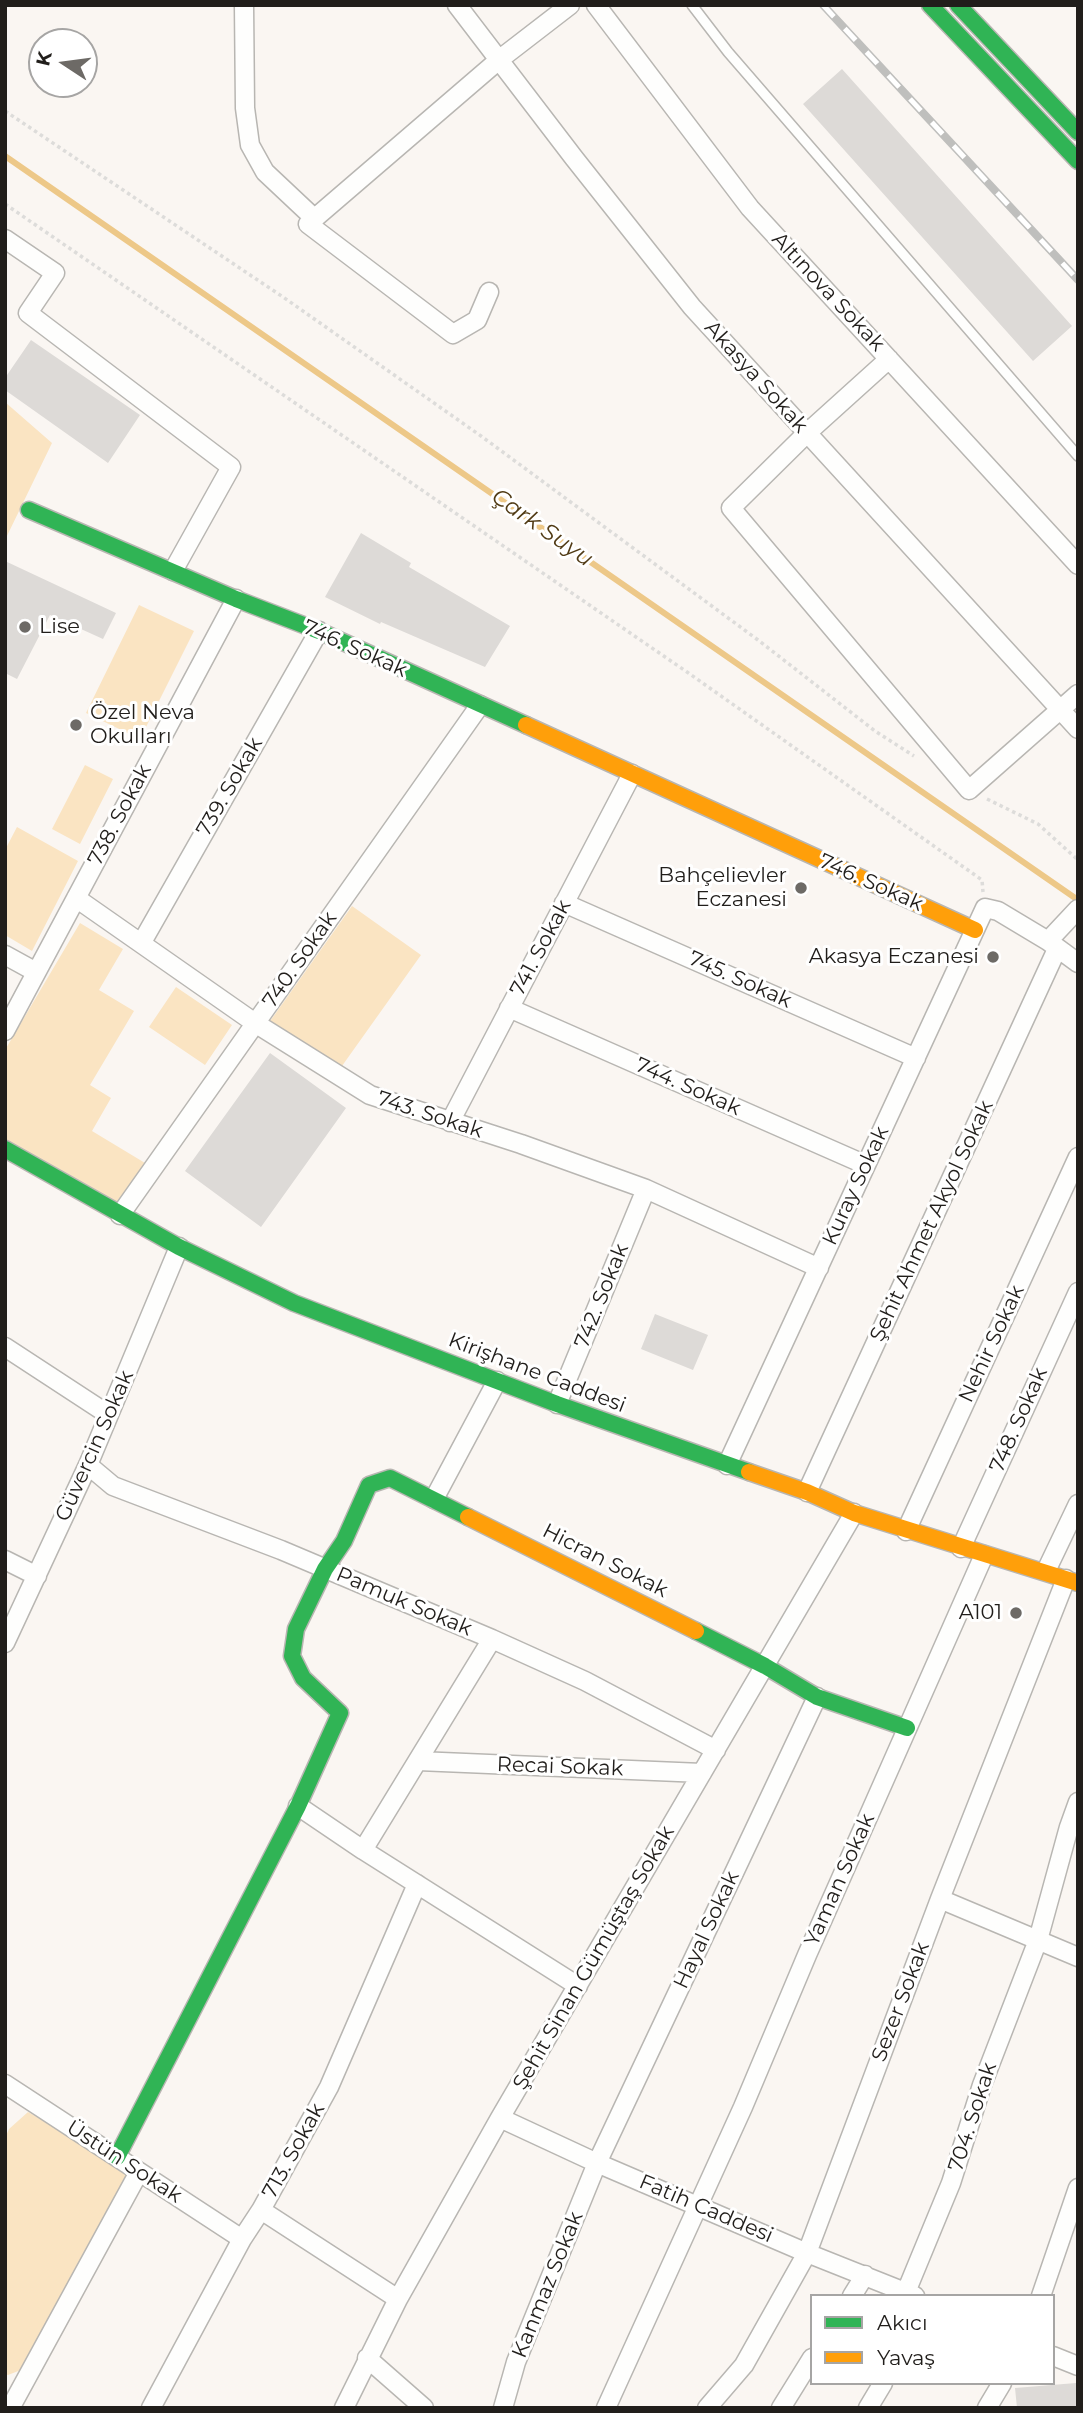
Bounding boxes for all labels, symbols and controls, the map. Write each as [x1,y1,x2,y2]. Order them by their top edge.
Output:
north arrow [28,28,98,98]
text: K [31,49,57,68]
street label: Altınova Sokak [766,227,890,357]
street label: Akasya Sokak [699,316,813,438]
water label: Çark Suyu [486,483,598,573]
place label: Lise [39,614,80,640]
street label: 746. Sokak [299,615,411,683]
marker: Lise [17,619,33,635]
place label: Özel Neva Okulları [90,700,195,750]
marker: Özel Neva Okulları [68,717,84,733]
street label: 739. Sokak [192,733,268,841]
street label: 738. Sokak [83,760,157,870]
street label: 746. Sokak [815,849,927,917]
place label: Bahçelievler Eczanesi [658,863,787,913]
marker: Bahçelievler Eczanesi [793,880,809,896]
street label: 741. Sokak [505,896,577,1000]
street label: 740. Sokak [258,907,342,1013]
place label: Akasya Eczanesi [809,944,979,970]
street label: 745. Sokak [685,946,795,1014]
marker: Akasya Eczanesi [985,949,1001,965]
street label: 744. Sokak [631,1053,745,1121]
street label: 743. Sokak [374,1086,486,1144]
street label: Şehit Ahmet Akyol Sokak [865,1096,999,1346]
street label: Kuray Sokak [817,1122,895,1250]
street label: 742. Sokak [570,1240,634,1352]
street label: Nehir Sokak [954,1281,1030,1407]
street label: Kirişhane Caddesi [445,1328,629,1418]
street label: 748. Sokak [985,1364,1053,1476]
street label: Güvercin Sokak [50,1367,140,1525]
street label: Hicran Sokak [538,1519,672,1603]
street label: Pamuk Sokak [332,1562,476,1642]
place label: A101 [959,1600,1002,1626]
marker: A101 [1008,1605,1024,1621]
street label: Recai Sokak [496,1752,624,1782]
street label: Yaman Sokak [800,1810,880,1950]
street label: Şehit Sinan Gümüştaş Sokak [508,1821,680,2095]
street label: Hayal Sokak [669,1867,745,1993]
street label: Sezer Sokak [867,1939,935,2065]
street label: 704. Sokak [943,2059,1003,2175]
street label: 713. Sokak [257,2099,331,2203]
street label: Üstün Sokak [62,2115,186,2209]
street label: Fatih Caddesi [635,2169,777,2249]
street label: Kanmaz Sokak [507,2208,589,2362]
legend [810,2294,1055,2385]
text: Akıcı [877,2310,928,2335]
text: Yavaş [877,2345,935,2370]

